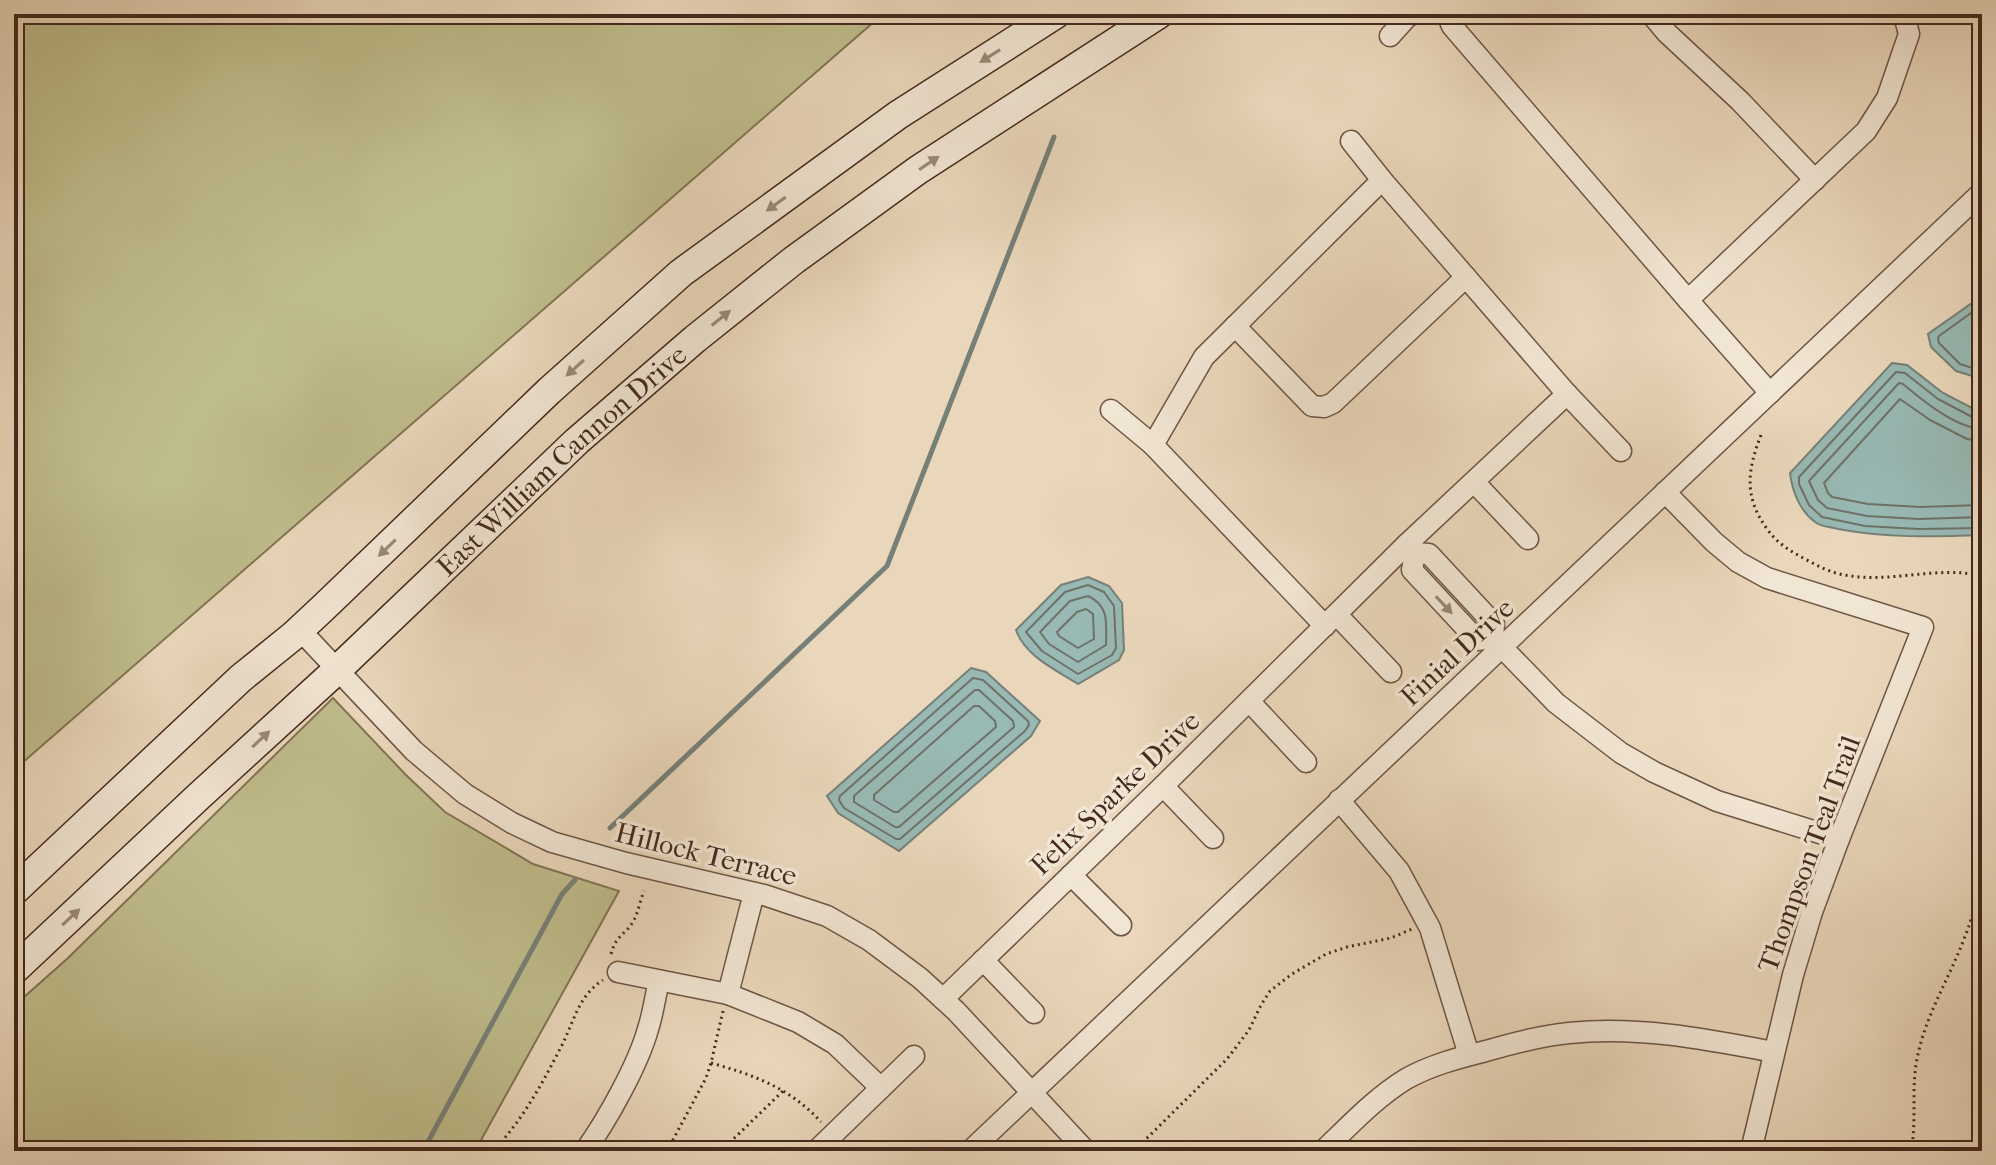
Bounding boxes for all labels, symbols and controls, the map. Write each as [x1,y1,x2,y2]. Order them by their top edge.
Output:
one-way arrow [979,49,1001,63]
one-way arrow [919,155,940,170]
one-way arrow [766,196,787,211]
one-way arrow [711,310,731,327]
street label: East William Cannon Drive [430,338,693,583]
one-way arrow [566,359,585,377]
one-way arrow [378,538,397,556]
street label: Finial Drive [1393,591,1521,713]
one-way arrow [1435,595,1453,614]
street label: Felix Sparke Drive [1024,704,1206,882]
one-way arrow [251,731,270,749]
street label: Thompson Teal Trail [1751,731,1867,977]
street label: Hillock Terrace [612,815,800,893]
one-way arrow [61,908,80,926]

